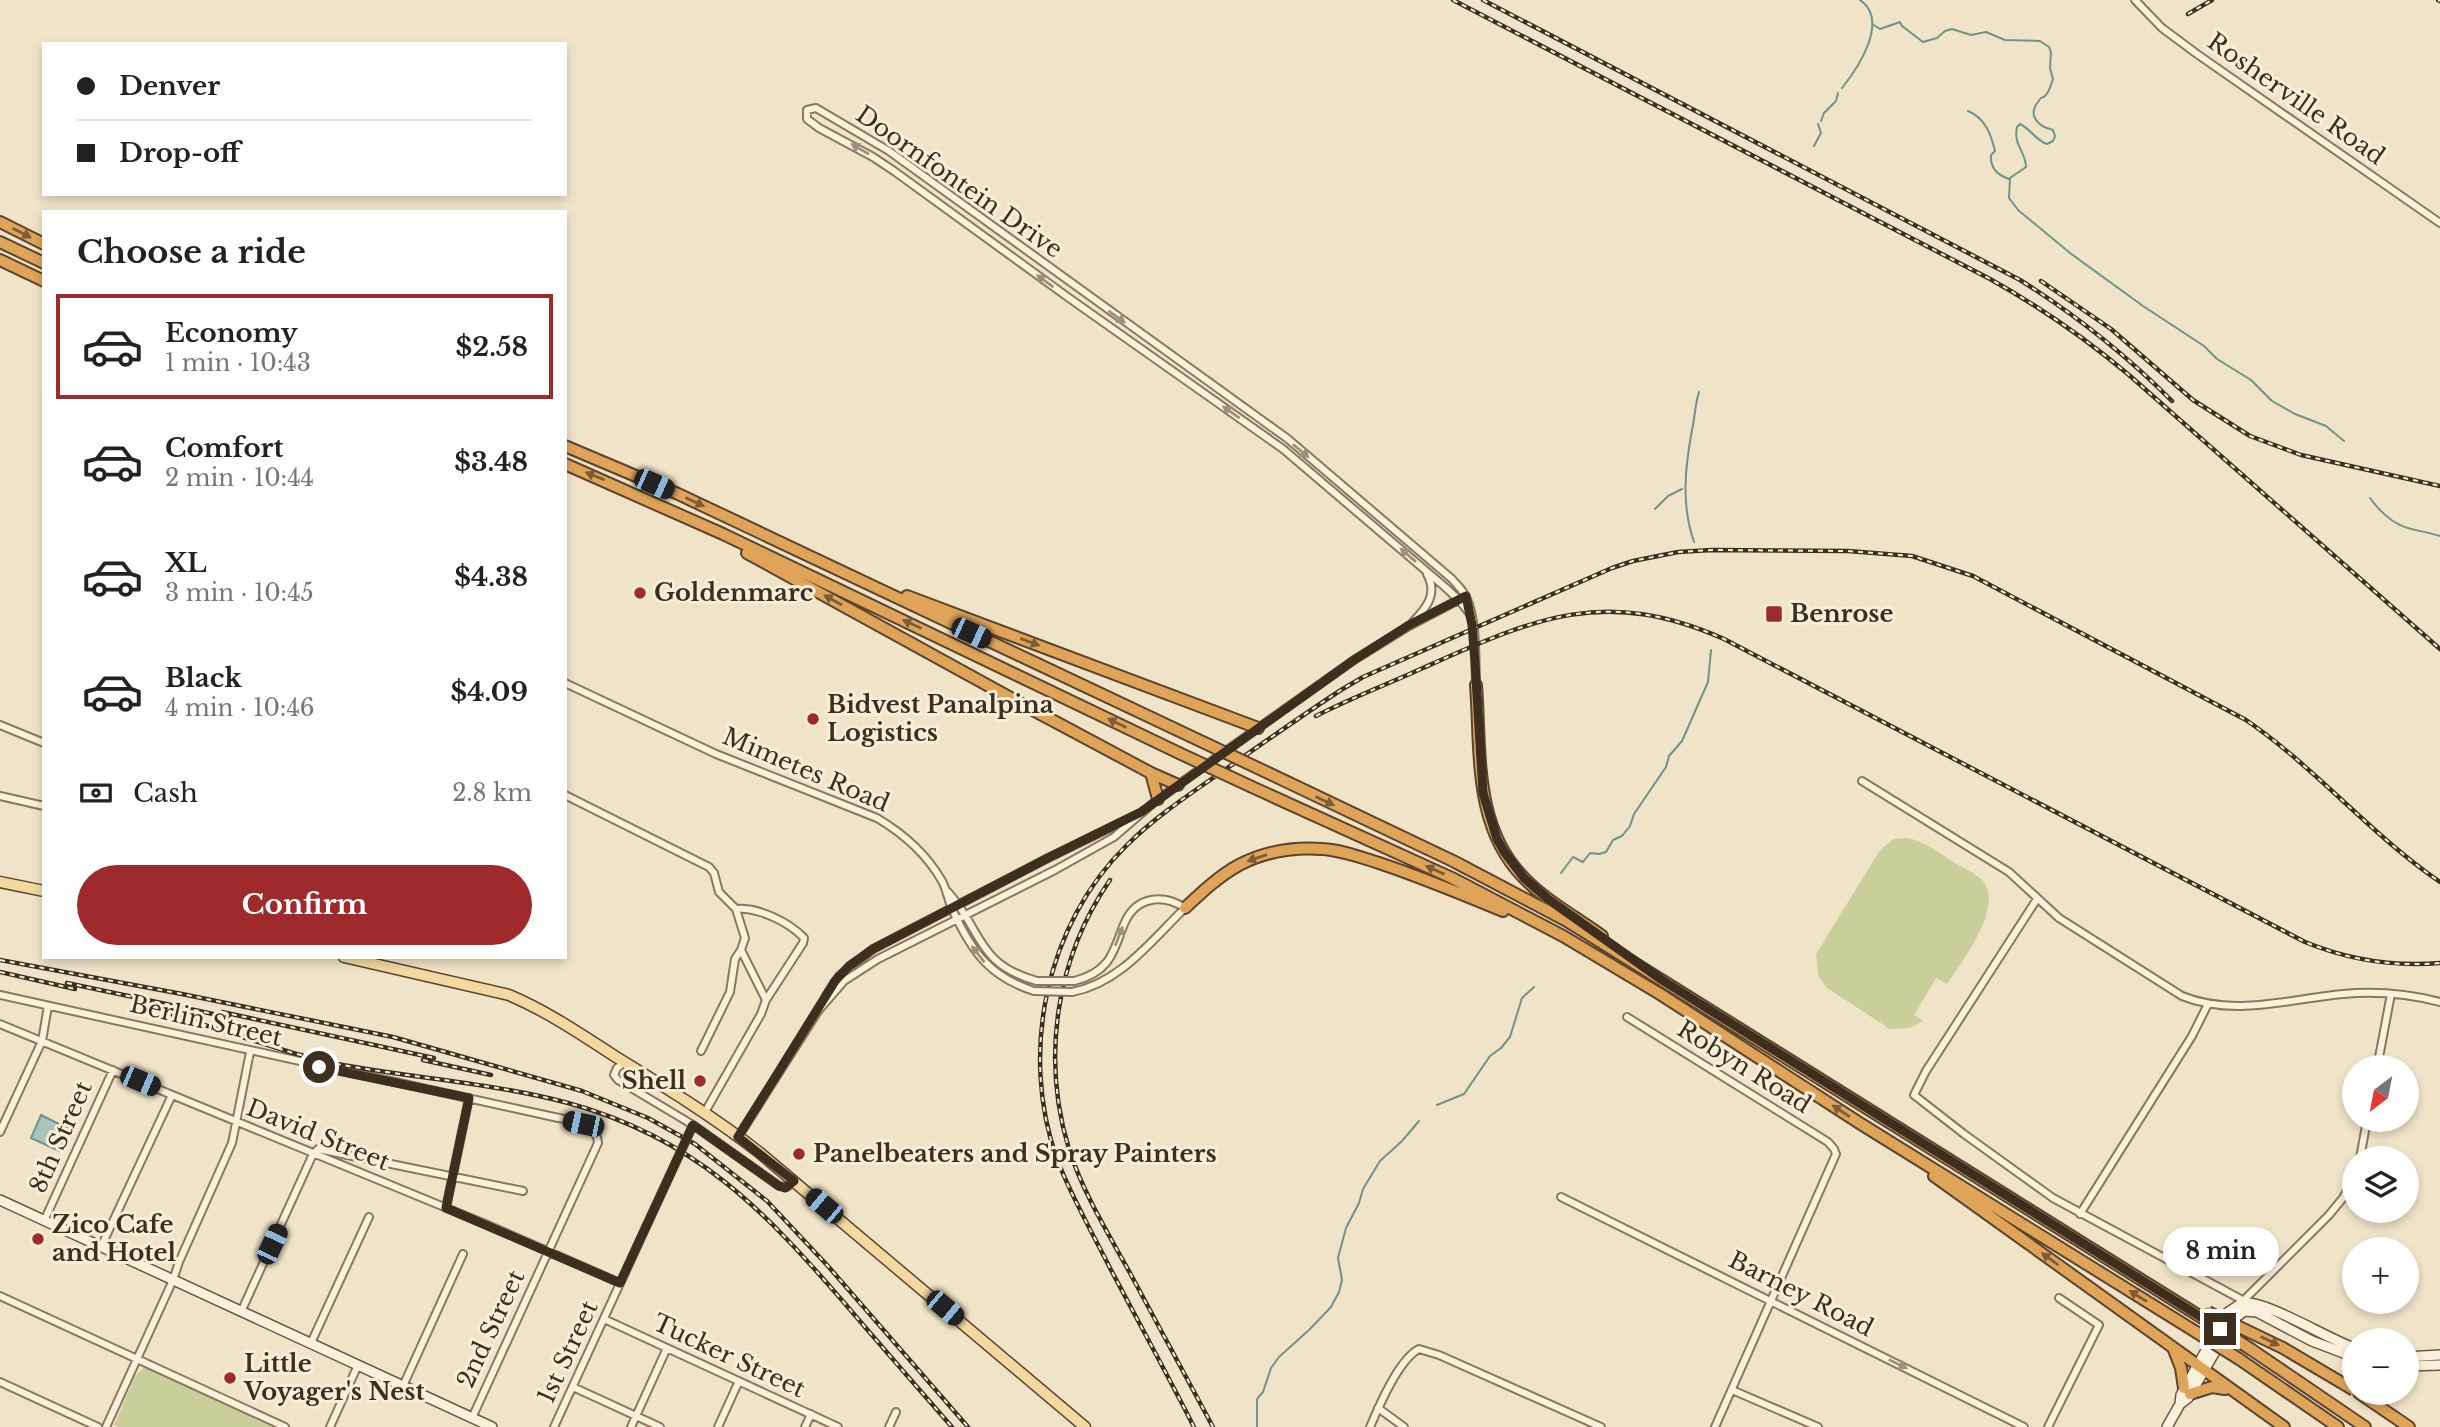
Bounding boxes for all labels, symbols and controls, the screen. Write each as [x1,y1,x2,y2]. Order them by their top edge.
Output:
street label: Rosherville Road [2202,27,2391,171]
text: Denver [119,70,220,102]
street label: Doornfontein Drive [850,99,1068,264]
text: Drop-off [119,137,240,169]
one-way arrow [850,143,869,155]
one-way arrow [12,228,32,239]
text: Choose a ride [77,232,306,272]
one-way arrow [1036,274,1054,288]
one-way arrow [1108,310,1126,324]
icon: car [81,315,144,378]
text: Economy [165,317,298,349]
text: $2.58 [456,331,528,363]
text: 1 min · 10:43 [165,349,311,377]
one-way arrow [1222,405,1240,419]
icon: car [81,430,144,493]
text: Comfort [165,432,283,464]
one-way arrow [1292,443,1310,458]
text: $3.48 [454,446,528,478]
text: 2 min · 10:44 [165,464,314,492]
car [631,466,678,502]
one-way arrow [585,471,606,482]
one-way arrow [685,497,706,508]
icon: car [81,545,144,608]
text: XL [165,547,207,579]
one-way arrow [1399,548,1416,563]
text: $4.38 [454,561,528,593]
place label: Goldenmarc [654,578,813,607]
text: 3 min · 10:45 [165,579,314,607]
marker: Goldenmarc [632,585,648,601]
one-way arrow [824,594,843,606]
place label: Benrose [1790,599,1894,628]
marker: Benrose [1764,604,1784,624]
car [948,615,995,651]
one-way arrow [902,618,923,629]
one-way arrow [1020,637,1041,648]
icon: car [81,660,144,723]
text: Black [165,662,242,694]
text: $4.09 [451,676,528,708]
place label: Bidvest Panalpina Logistics [827,690,1054,747]
text: 4 min · 10:46 [165,694,315,722]
marker: Bidvest Panalpina Logistics [805,711,821,727]
one-way arrow [1107,717,1127,729]
street label: Mimetes Road [718,721,894,818]
icon: cash [77,774,115,812]
text: Cash [133,777,198,809]
text: 2.8 km [452,779,532,807]
one-way arrow [1315,795,1335,806]
one-way arrow [1247,853,1268,864]
one-way arrow [1424,864,1445,875]
button: Confirm [77,865,532,945]
one-way arrow [1114,926,1125,947]
one-way arrow [971,946,986,964]
street label: Berlin Street [127,989,285,1052]
street label: Robyn Road [1672,1014,1817,1119]
route start [303,1051,335,1083]
north arrow [2342,1055,2418,1132]
map controls [2342,1055,2419,1405]
car [117,1063,164,1099]
place label: Shell [622,1066,686,1095]
marker: Shell [692,1073,708,1089]
street label: 8th Street [23,1076,98,1197]
street label: David Street [242,1093,394,1176]
one-way arrow [1831,1104,1850,1117]
car [561,1109,606,1139]
place label: Panelbeaters and Spray Painters [813,1139,1217,1168]
marker: Panelbeaters and Spray Painters [791,1146,807,1162]
button: layers [2342,1146,2419,1223]
car [802,1184,847,1228]
place label: Zico Cafe and Hotel [52,1210,176,1267]
car [254,1221,291,1267]
callout: 8 min [2162,1228,2278,1276]
marker: Zico Cafe and Hotel [30,1231,46,1247]
text: 8 min [2185,1237,2257,1265]
button: + [2342,1237,2419,1314]
street label: Barney Road [1724,1245,1878,1342]
one-way arrow [2041,1253,2059,1267]
street label: 2nd Street [451,1265,530,1392]
car [923,1286,968,1330]
one-way arrow [2128,1289,2147,1302]
street label: 1st Street [531,1296,604,1408]
street label: Tucker Street [649,1308,810,1403]
route end [2204,1313,2236,1345]
button: − [2342,1328,2419,1405]
one-way arrow [2260,1336,2280,1347]
place label: Little Voyager's Nest [243,1349,426,1406]
one-way arrow [1888,1359,1908,1370]
marker: Little Voyager's Nest [222,1370,238,1386]

